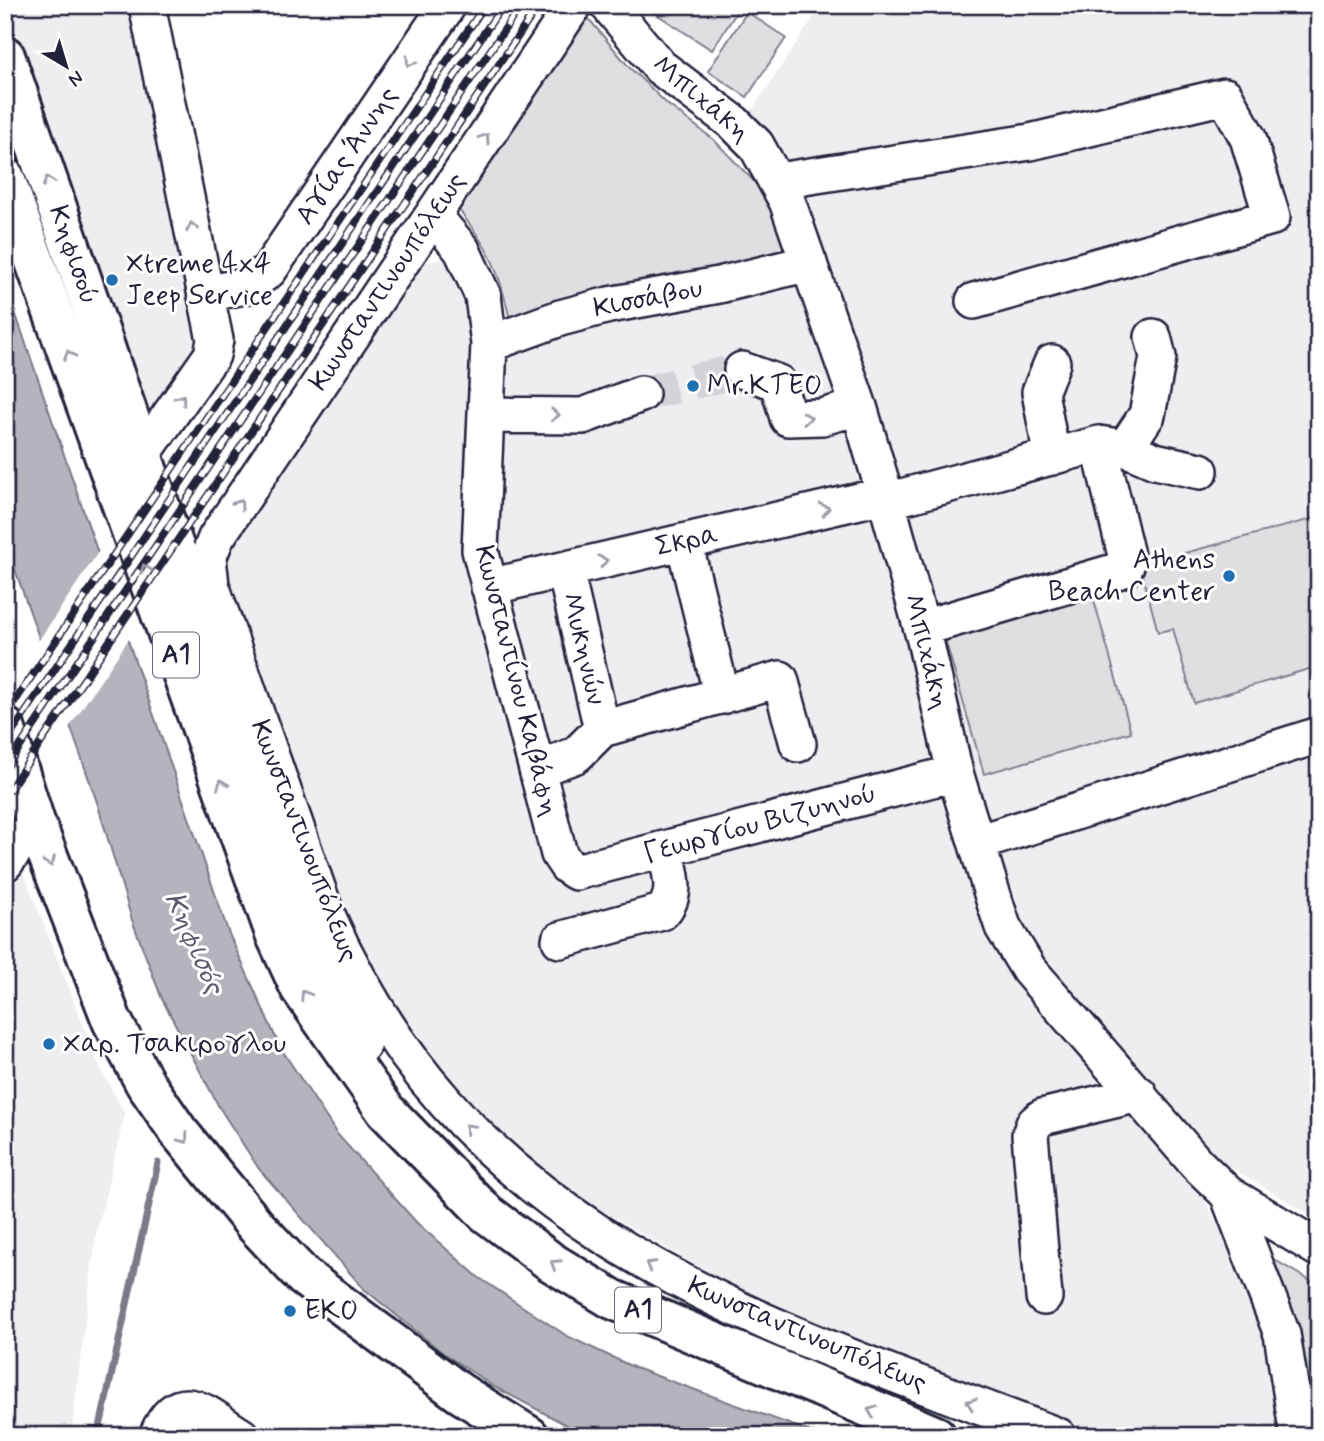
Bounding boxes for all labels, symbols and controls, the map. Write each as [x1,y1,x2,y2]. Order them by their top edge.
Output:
north arrow [32,32,102,102]
street label: Μπιχάκη [644,47,758,151]
one-way arrow [406,54,419,67]
text: N [63,64,88,92]
street label: Αγίας Άννης [287,80,407,232]
one-way arrow [476,133,489,146]
street label: Κωνσταντινουπόλεως [301,165,475,399]
one-way arrow [42,176,56,188]
street label: Κηφισού [39,201,107,309]
one-way arrow [186,221,201,233]
place label: Xtreme 4x4 Jeep Service [126,246,273,315]
street label: Κισσάβου [590,270,706,328]
marker: Xtreme 4x4 Jeep Service [104,272,120,288]
one-way arrow [63,350,77,362]
place label: Mr.KTEO [707,368,822,405]
marker: Mr.KTEO [685,378,701,394]
one-way arrow [173,394,185,407]
one-way arrow [550,408,561,423]
one-way arrow [802,411,813,426]
one-way arrow [231,499,244,512]
one-way arrow [818,503,830,517]
street label: Σκρα [652,516,722,566]
street label: Κωνσταντίνου Καβάφη [464,541,568,821]
place label: Athens Beach Center [1048,542,1215,611]
one-way arrow [597,554,609,569]
one-way arrow [139,564,153,576]
marker: Athens Beach Center [1221,568,1237,584]
street label: Μυκηνών [552,589,614,709]
street label: Μπιχάκη [894,590,958,714]
road number: Α1 [153,632,199,678]
street label: Κωνσταντινουπόλεως [241,715,367,967]
street label: Γεωργίου Βιζυηνού [640,775,880,873]
one-way arrow [216,778,230,790]
one-way arrow [42,855,56,867]
water label: Κηφισός [154,886,234,1002]
one-way arrow [300,990,313,1003]
place label: Χαρ. Τσακιρογλου [63,1026,286,1063]
marker: Χαρ. Τσακιρογλου [41,1036,57,1052]
one-way arrow [464,1123,477,1136]
one-way arrow [176,1131,189,1144]
one-way arrow [550,1260,563,1272]
one-way arrow [644,1260,657,1273]
street label: Κωνσταντινουπόλεως [682,1268,932,1402]
road number: Α1 [615,1288,661,1332]
place label: EKO [304,1293,358,1330]
marker: EKO [282,1303,298,1319]
one-way arrow [965,1397,977,1411]
one-way arrow [867,1405,879,1419]

